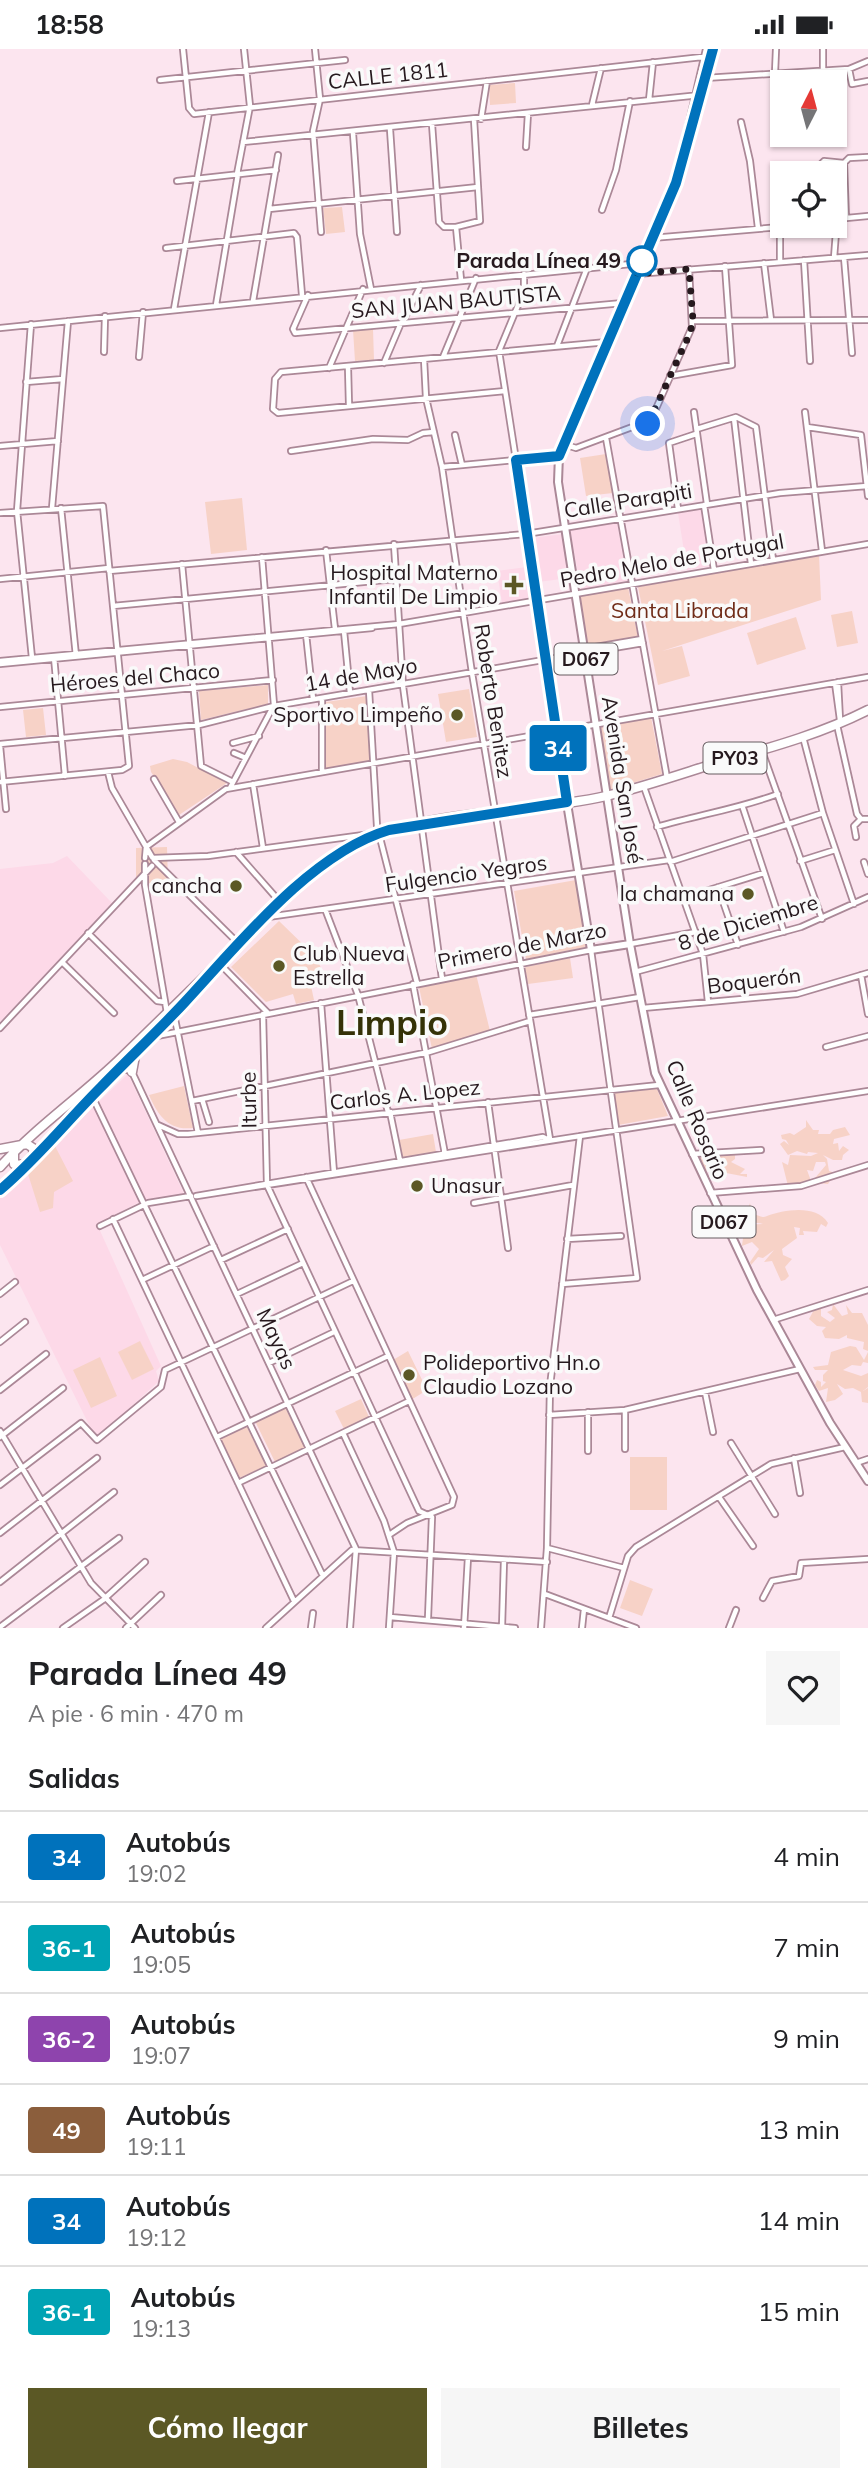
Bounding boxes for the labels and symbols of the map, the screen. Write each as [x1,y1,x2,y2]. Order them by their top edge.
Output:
street label: CALLE 1811 [327,56,449,94]
north arrow [770,70,847,147]
marker: Parada Línea 49 [627,246,657,276]
place label: Parada Línea 49 [456,247,621,273]
street label: SAN JUAN BAUTISTA [350,279,562,323]
your location [630,406,665,441]
street label: Calle Parapiti [562,477,694,523]
street label: Pedro Melo de Portugal [558,528,786,593]
place label: Hospital Materno Infantil De Limpio [328,559,498,609]
marker: Hospital Materno Infantil De Limpio [504,575,524,595]
park label: Santa Librada [611,597,749,623]
street label: Roberto Benitez [469,622,519,780]
road number: D067 [554,643,618,674]
street label: 14 de Mayo [303,651,419,697]
street label: Héroes del Chaco [49,657,221,697]
street label: Avenida San José [597,694,649,866]
place label: Sportivo Limpeño [273,701,443,727]
marker: Sportivo Limpeño [449,707,465,723]
line badge: 34 [526,725,590,771]
road number: PY03 [704,743,766,773]
street label: Fulgencio Yegros [383,849,548,897]
place label: cancha [151,872,222,898]
marker: cancha [228,878,244,894]
place label: la chamana [620,880,734,906]
marker: la chamana [740,886,756,902]
street label: 8 de Diciembre [675,888,821,956]
street label: Primero de Marzo [435,916,608,974]
place label: Club Nueva Estrella [293,940,405,990]
marker: Club Nueva Estrella [271,958,287,974]
street label: Boquerón [706,961,802,999]
district label: Limpio [336,1000,448,1044]
street label: Calle Rosario [661,1056,735,1183]
street label: Iturbe [235,1072,261,1129]
street label: Carlos A. Lopez [328,1073,482,1115]
place label: Unasur [431,1172,502,1198]
marker: Unasur [409,1178,425,1194]
road number: D067 [692,1207,756,1238]
street label: Mayas [251,1304,302,1373]
place label: Polideportivo Hn.o Claudio Lozano [423,1349,601,1399]
marker: Polideportivo Hn.o Claudio Lozano [401,1367,417,1383]

